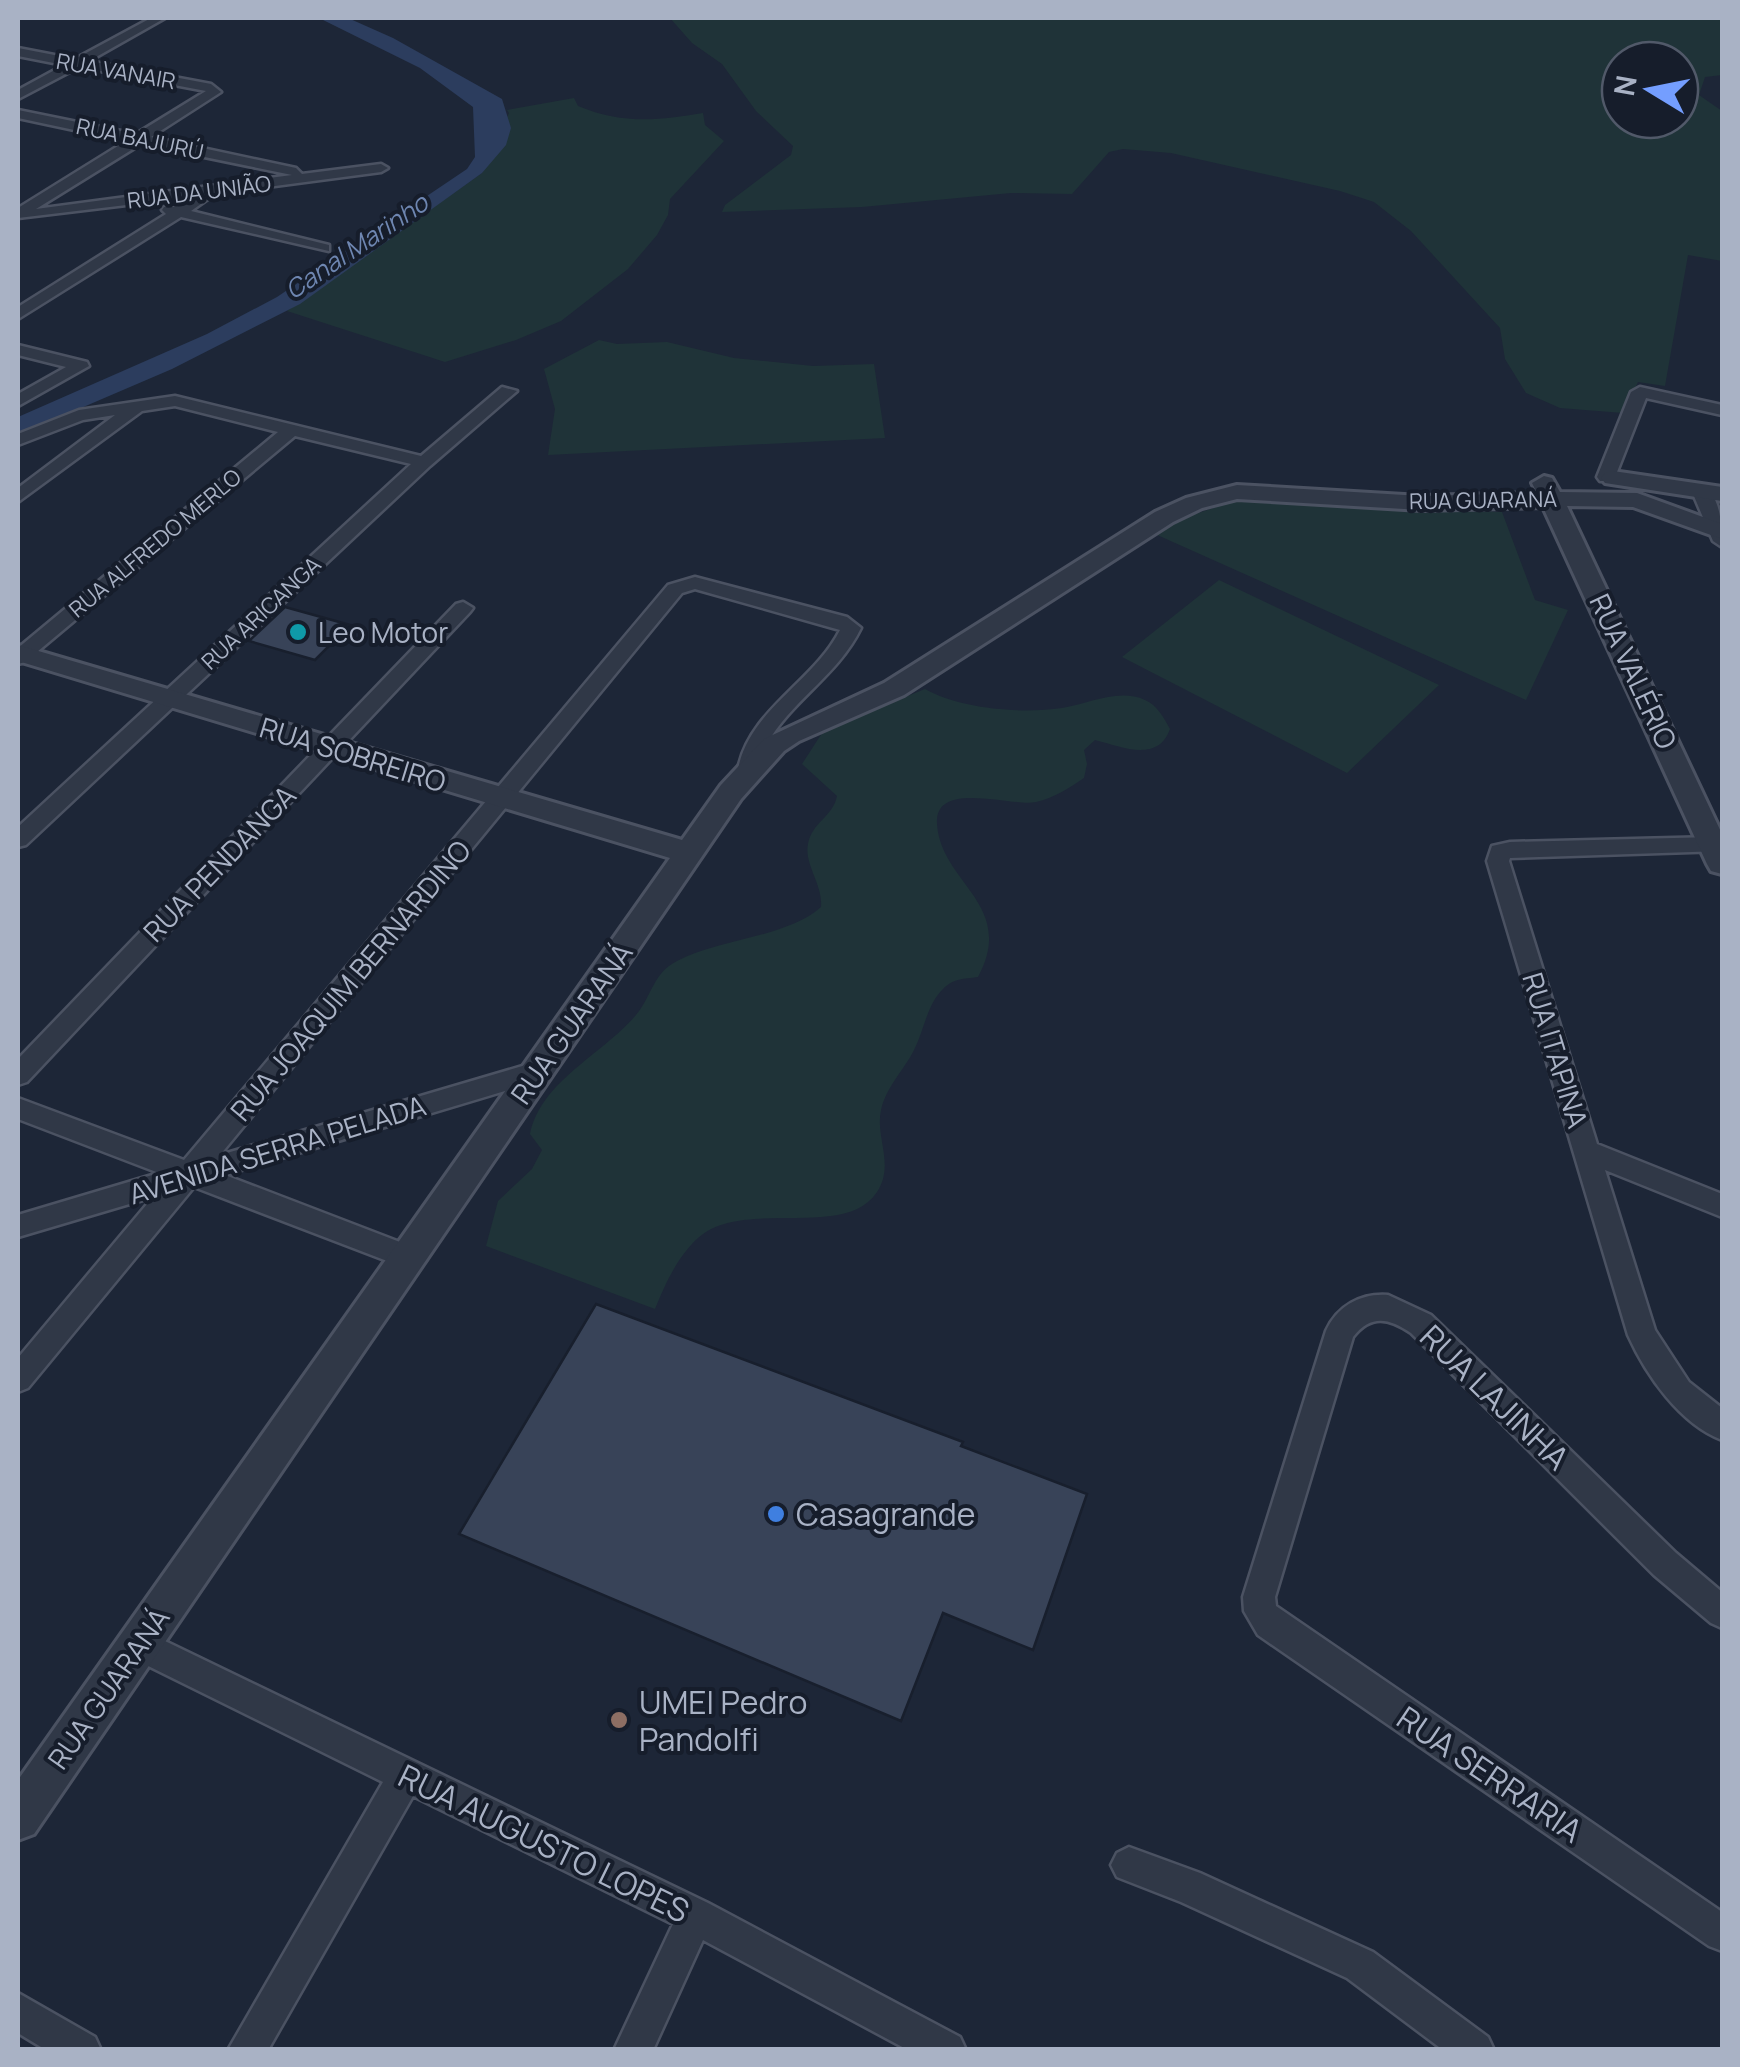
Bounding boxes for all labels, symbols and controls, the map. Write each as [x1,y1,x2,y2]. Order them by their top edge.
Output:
north arrow [1600,40,1700,140]
street label: RUA VANAIR [54,46,178,96]
text: N [1604,72,1645,99]
street label: RUA BAJURÚ [74,111,206,167]
street label: RUA DA UNIÃO [125,168,273,216]
water label: Canal Marinho [278,184,436,307]
street label: RUA ALFREDO MERLO [62,462,248,624]
street label: RUA GUARANÁ [1409,484,1557,516]
street label: RUA ARICANGA [195,550,327,676]
street label: RUA VALÉRIO [1581,587,1687,755]
place label: Leo Motor [318,613,448,651]
marker: Leo Motor [287,621,309,643]
street label: RUA SOBREIRO [255,708,451,800]
street label: RUA PENDANGA [135,776,304,950]
street label: RUA JOAQUIM BERNARDINO [221,832,479,1128]
street label: RUA GUARANÁ [501,935,641,1111]
street label: RUA ITAPINA [1514,968,1598,1133]
street label: AVENIDA SERRA PELADA [124,1086,430,1212]
street label: RUA LAJINHA [1411,1315,1579,1479]
place label: Casagrande [796,1492,975,1536]
marker: Casagrande [765,1503,787,1525]
street label: RUA GUARANÁ [38,1600,178,1776]
place label: UMEI Pedro Pandolfi [639,1680,808,1761]
street label: RUA SERRARIA [1389,1696,1591,1852]
marker: UMEI Pedro Pandolfi [608,1709,630,1731]
street label: RUA AUGUSTO LOPES [391,1753,697,1933]

